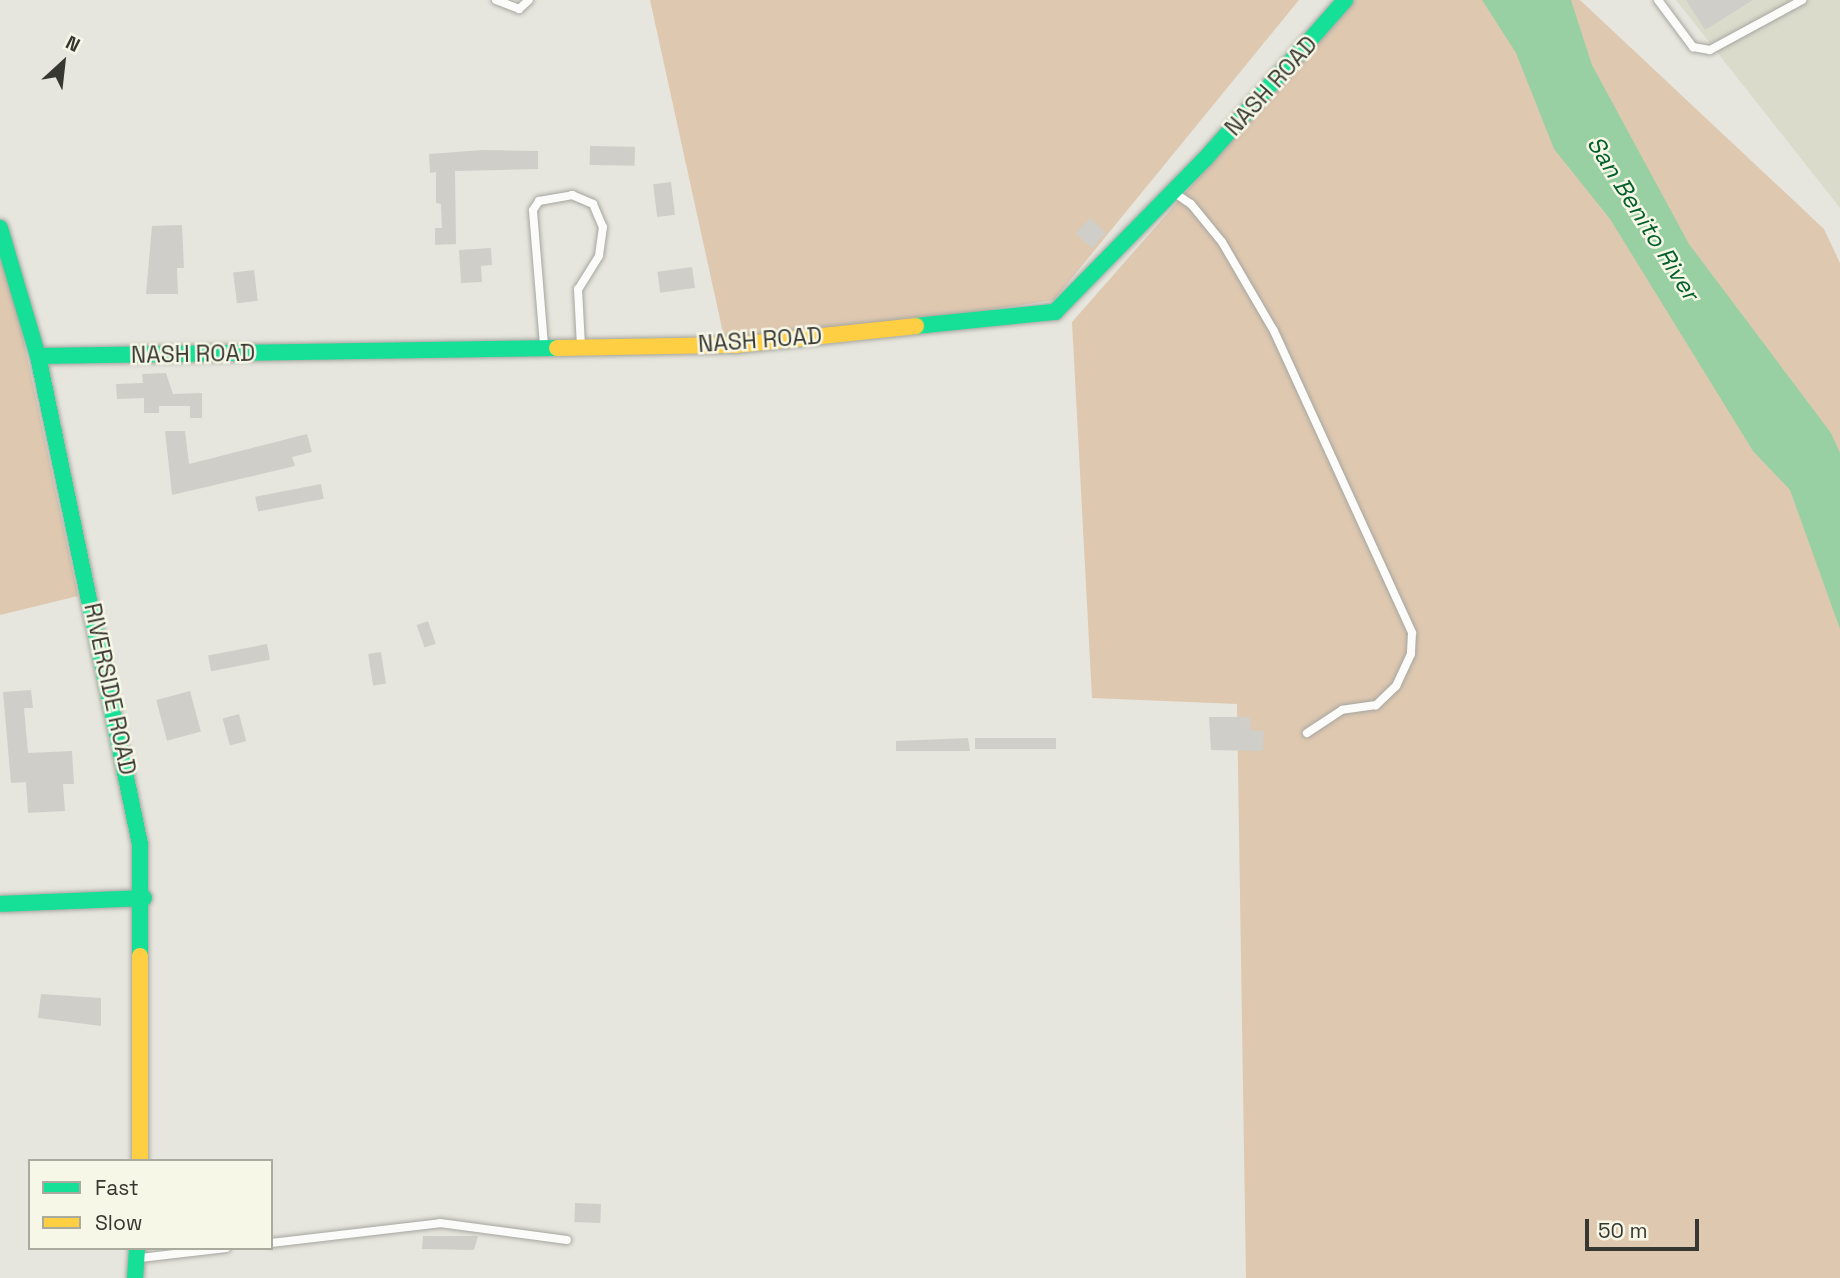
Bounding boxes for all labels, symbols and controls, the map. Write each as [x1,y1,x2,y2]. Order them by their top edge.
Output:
north arrow [28,28,98,98]
text: N [61,30,84,58]
street label: NASH ROAD [1219,31,1323,141]
water label: San Benito River [1581,130,1705,306]
street label: NASH ROAD [697,322,823,358]
street label: NASH ROAD [131,339,255,369]
street label: RIVERSIDE ROAD [78,601,142,777]
legend [28,1159,273,1250]
text: Fast [95,1174,139,1201]
scale bar [1588,1204,1702,1248]
text: Slow [95,1209,143,1236]
text: 50 m [1598,1217,1648,1244]

